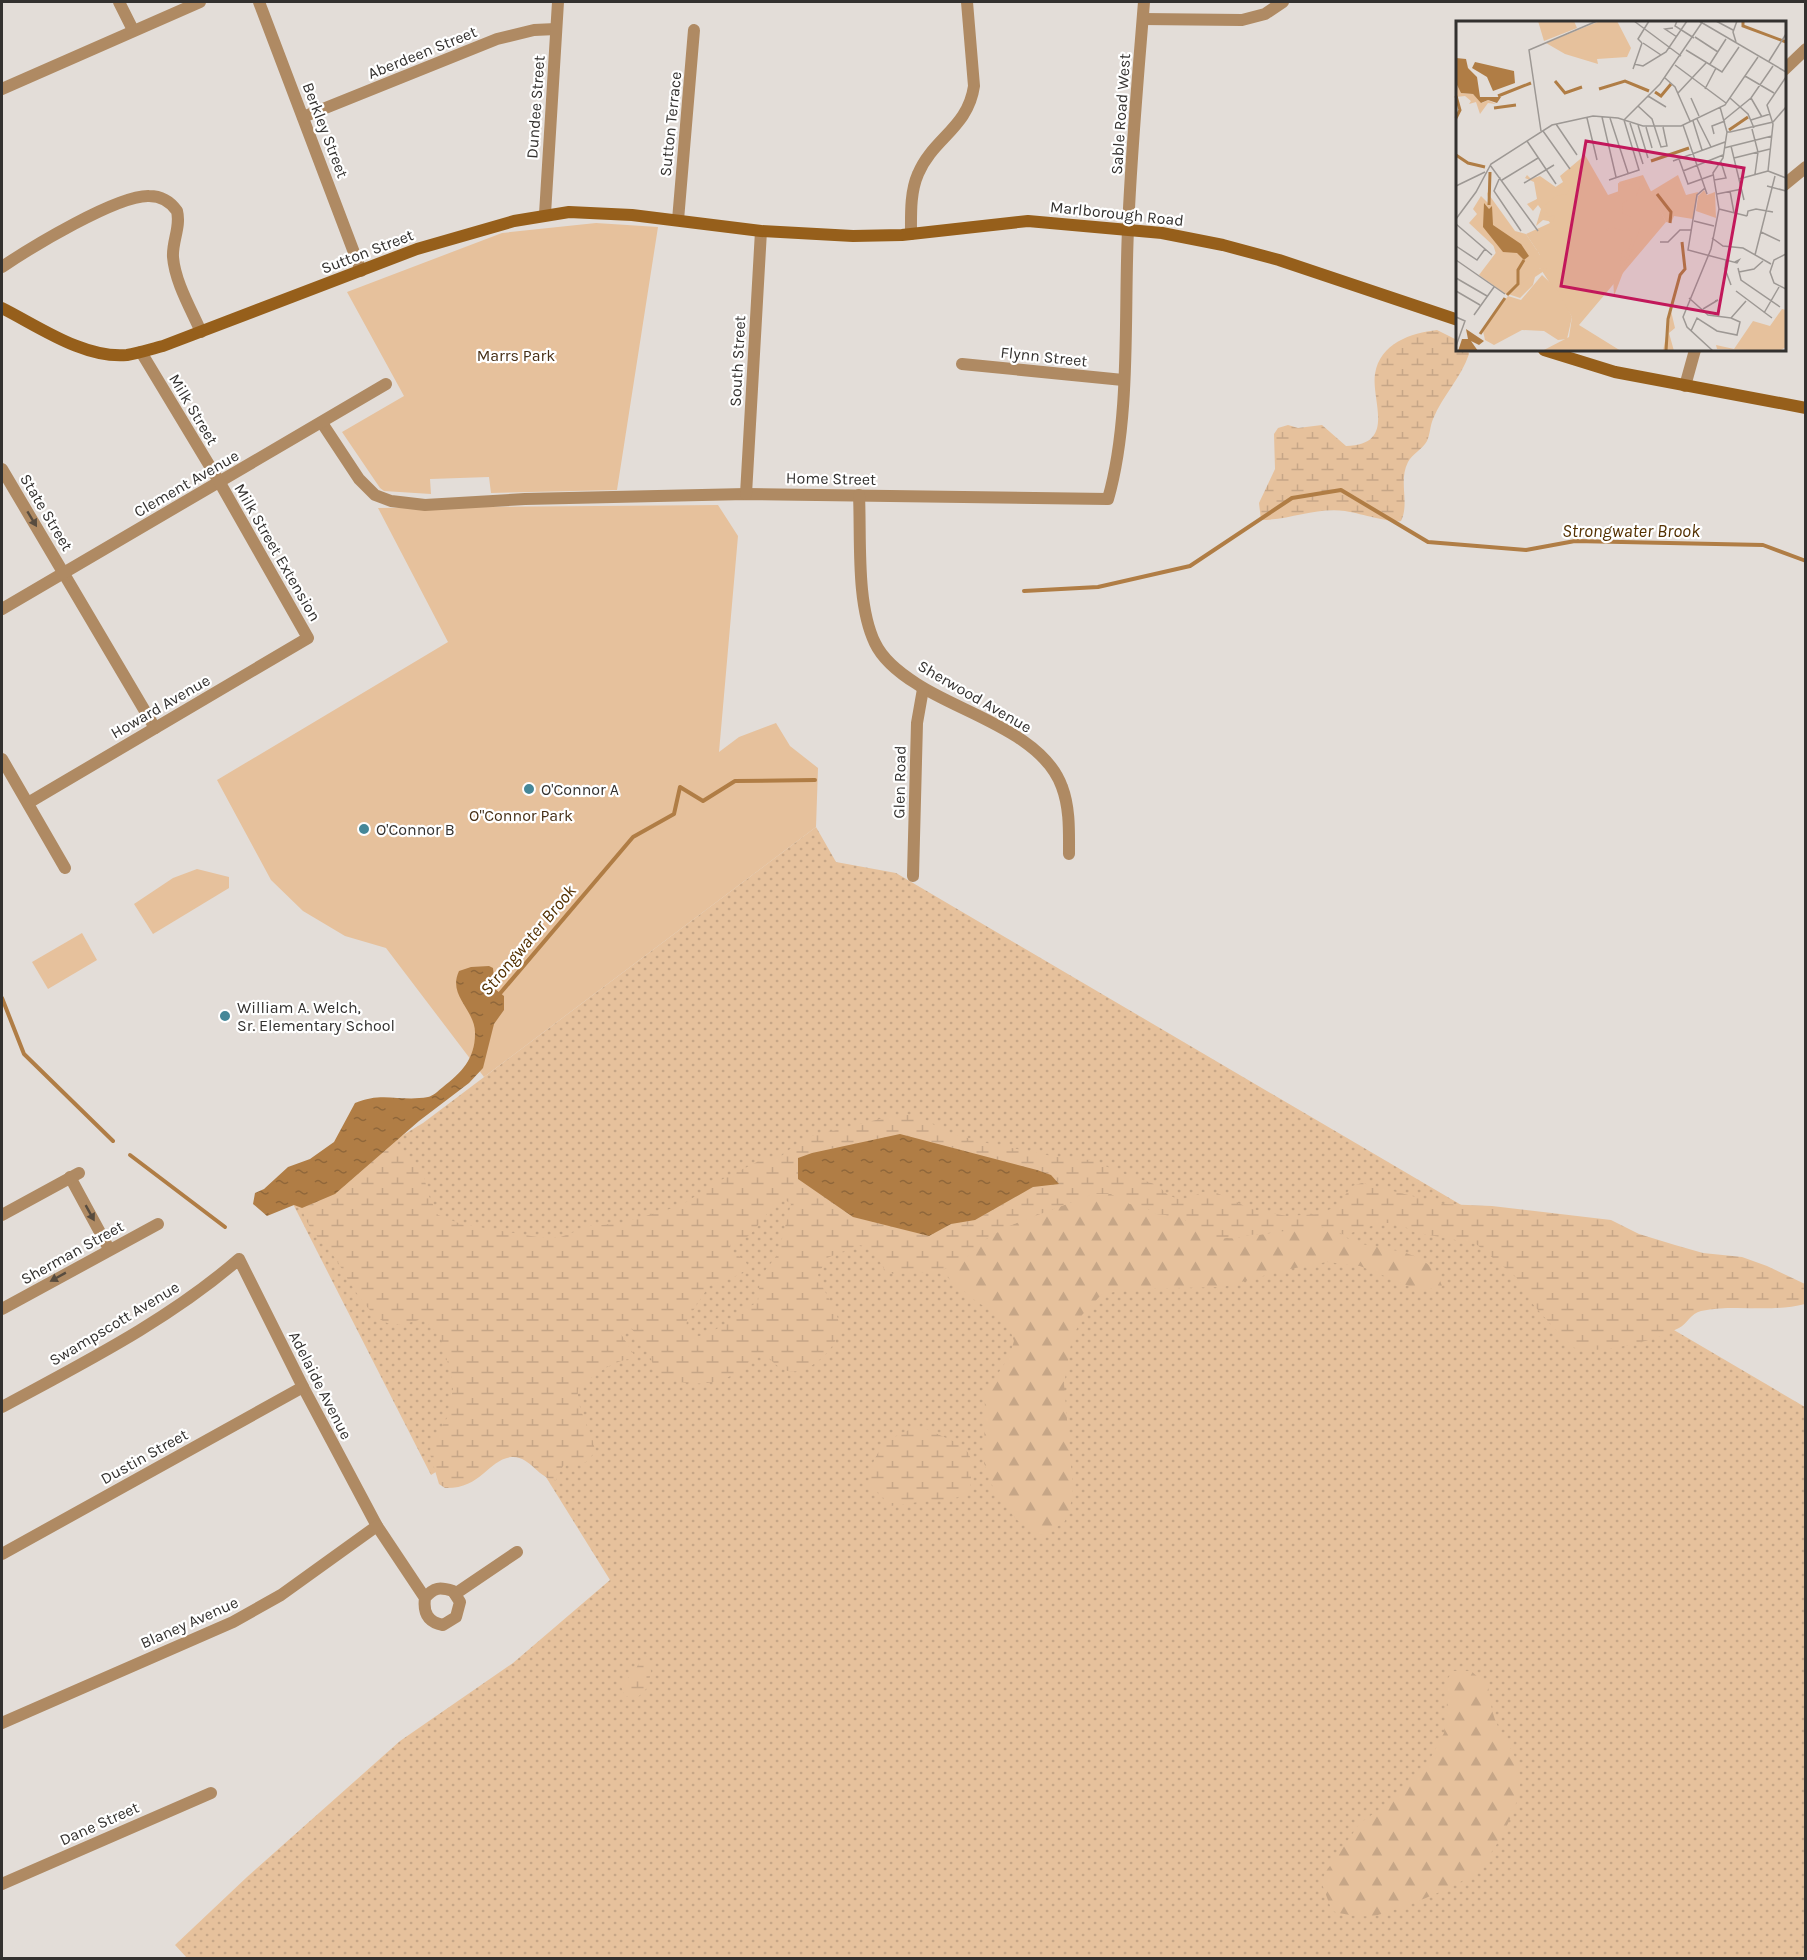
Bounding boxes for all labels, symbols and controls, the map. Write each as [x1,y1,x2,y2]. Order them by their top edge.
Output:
inset map [1456,21,1786,351]
street label: Aberdeen Street [365,22,480,83]
street label: Sable Road West [1107,53,1134,175]
street label: Dundee Street [522,55,549,159]
street label: Sutton Terrace [656,71,685,177]
street label: Berkley Street [299,80,352,181]
street label: Marlborough Road [1049,197,1185,230]
street label: Sutton Street [318,225,416,278]
street label: South Street [726,315,749,407]
street label: Flynn Street [1000,342,1088,371]
park label: Marrs Park [477,346,555,365]
street label: Milk Street [165,370,222,448]
street label: Clement Avenue [130,446,242,521]
street label: Home Street [786,468,876,489]
street label: State Street [16,470,77,554]
street label: Milk Street Extension [230,480,325,625]
one-way arrow [27,511,37,528]
water label: Strongwater Brook [1562,520,1701,542]
street label: Sherwood Avenue [914,656,1035,737]
street label: Howard Avenue [107,670,213,743]
street label: Glen Road [889,745,910,819]
place label: O'Connor A [541,780,619,799]
marker: O'Connor A [522,782,536,796]
park label: O"Connor Park [469,806,573,825]
place label: O'Connor B [376,820,455,839]
marker: O'Connor B [357,822,371,836]
water label: Strongwater Brook [475,879,581,1000]
place label: William A. Welch, Sr. Elementary School [237,998,395,1035]
marker: William A. Welch, Sr. Elementary School [218,1009,232,1023]
one-way arrow [85,1205,95,1222]
street label: Sherman Street [18,1216,127,1288]
one-way arrow [50,1272,67,1282]
street label: Swampscott Avenue [46,1277,183,1370]
street label: Adelaide Avenue [285,1328,356,1443]
street label: Dustin Street [97,1425,191,1488]
street label: Blaney Avenue [137,1592,241,1652]
street label: Dane Street [57,1797,142,1849]

